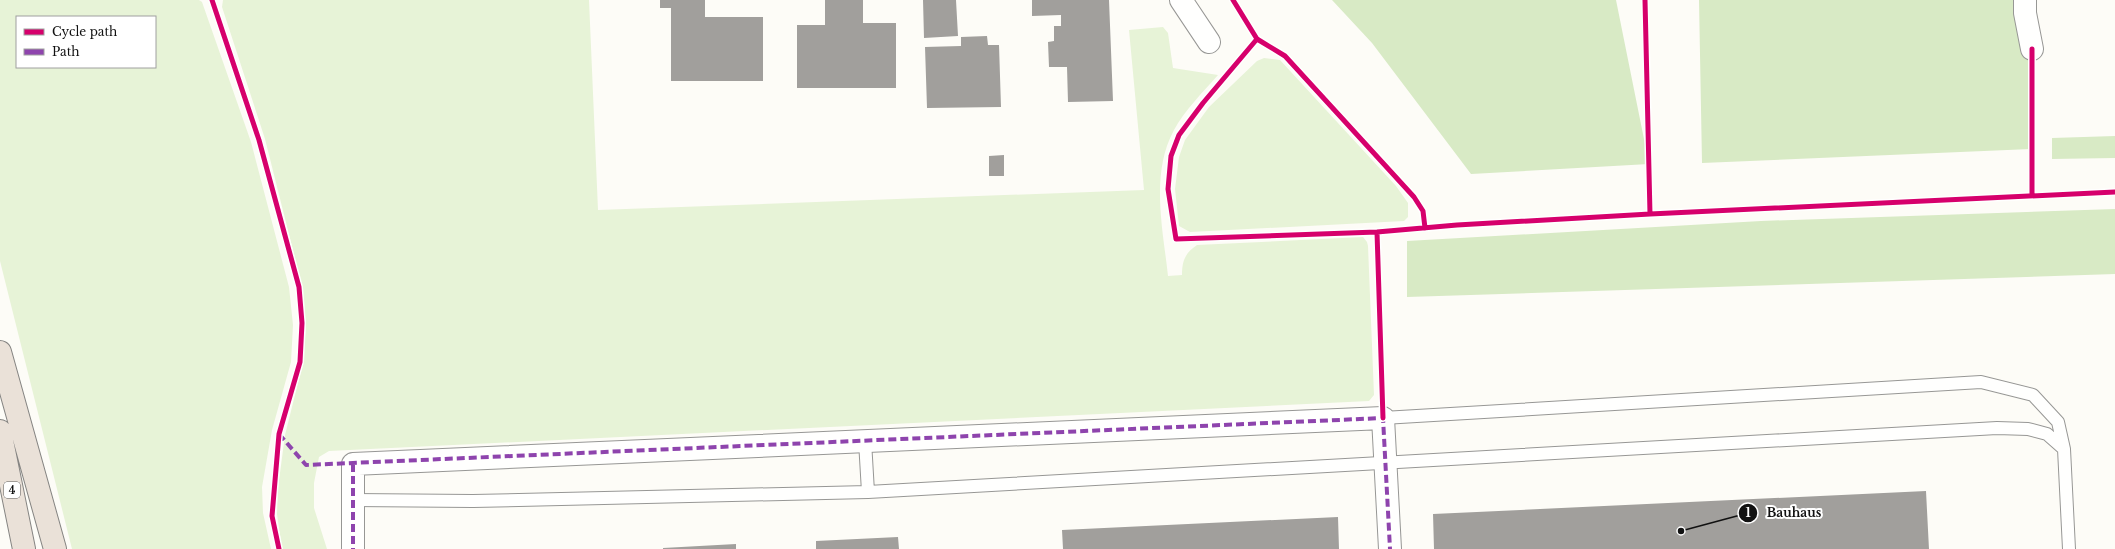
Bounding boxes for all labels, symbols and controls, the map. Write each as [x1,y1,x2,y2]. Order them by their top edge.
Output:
legend [16,16,156,68]
text: Cycle path [52,24,117,39]
text: Path [52,44,80,59]
road number: 4 [4,482,20,498]
callout: Bauhaus [1738,501,1829,525]
text: 1 [1745,505,1751,520]
text: Bauhaus [1767,505,1822,520]

